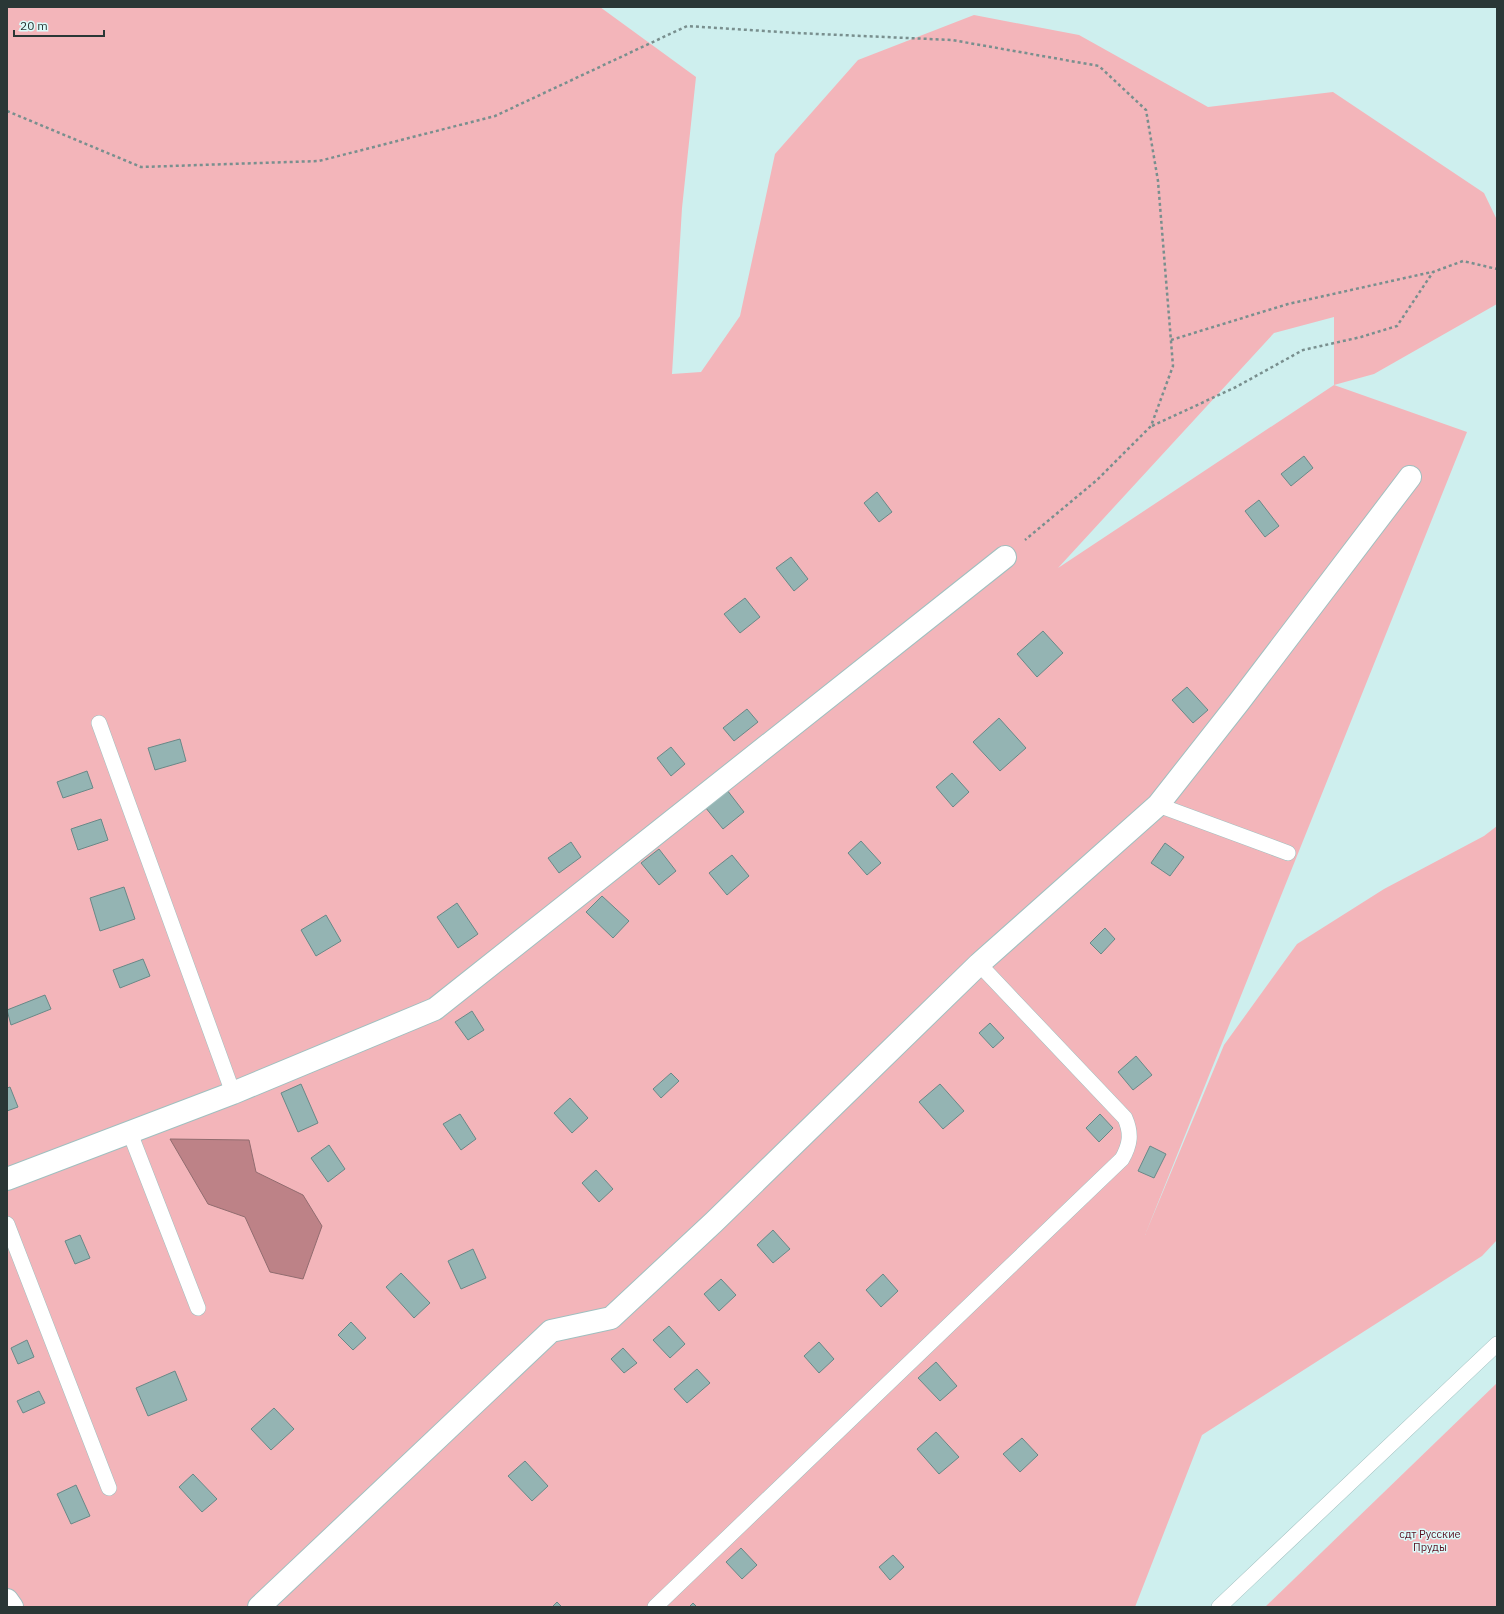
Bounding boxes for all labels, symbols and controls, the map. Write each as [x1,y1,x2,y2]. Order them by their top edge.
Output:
scale bar [14,12,104,38]
text: 20 m [20,18,48,33]
park label: сдт Русские Пруды [1399,1527,1461,1554]

